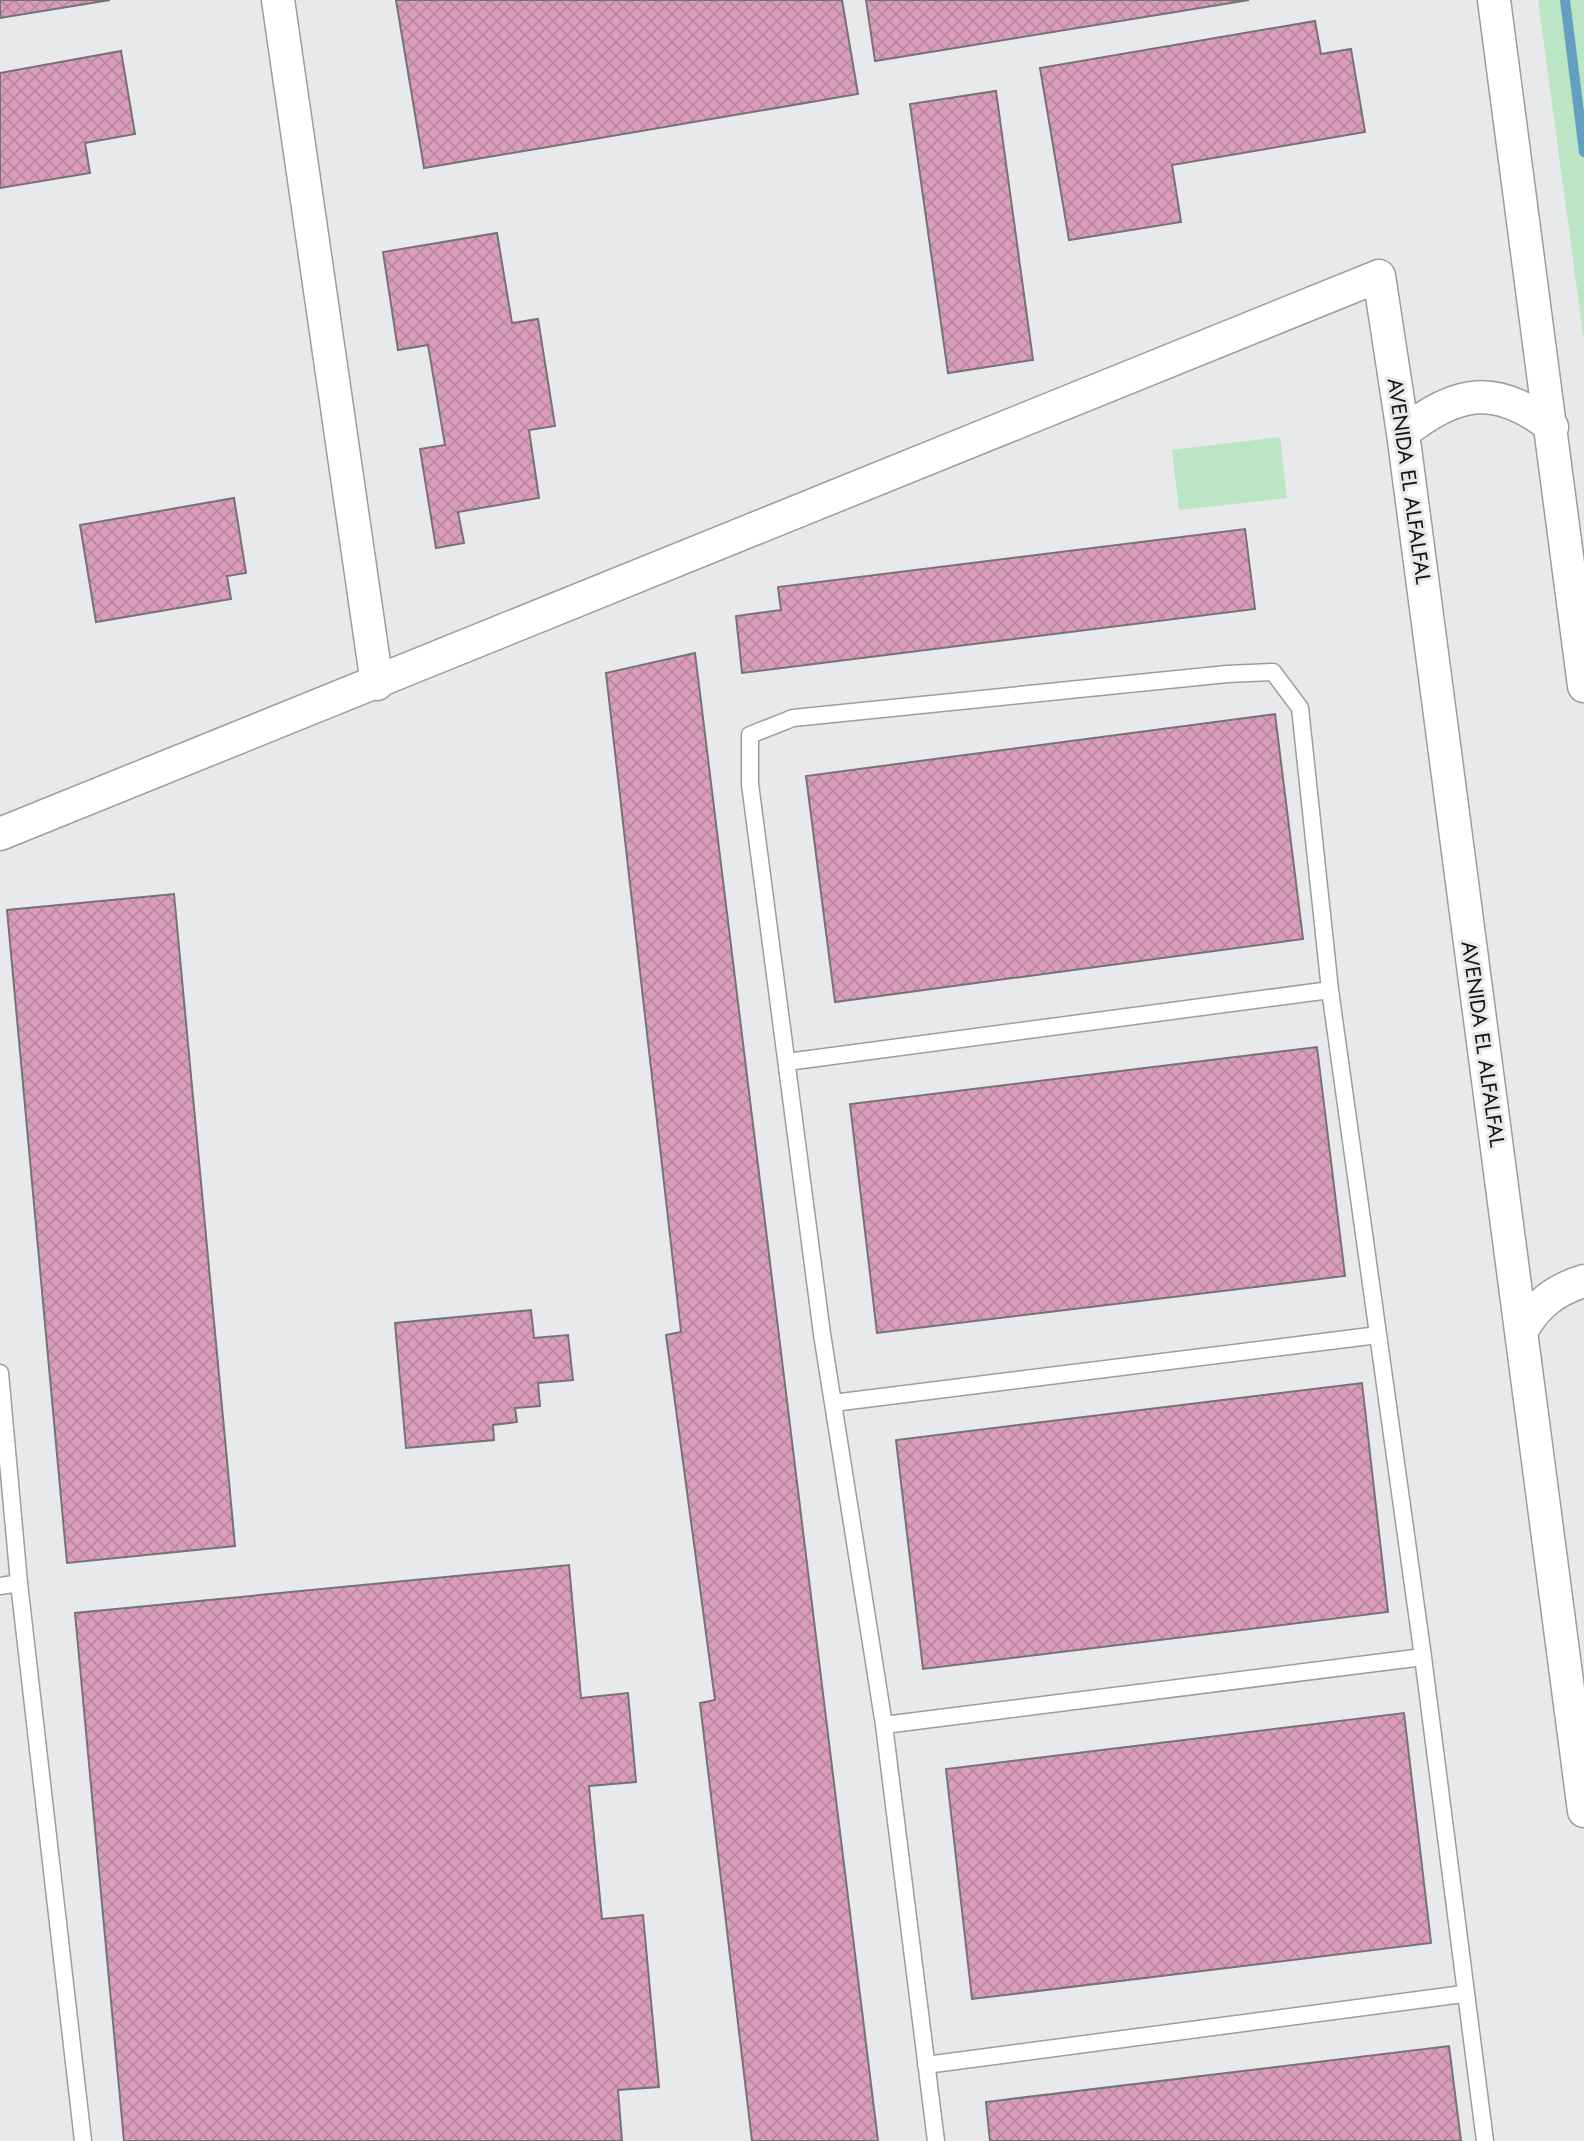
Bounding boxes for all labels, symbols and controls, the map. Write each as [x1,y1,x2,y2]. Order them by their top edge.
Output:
street label: AVENIDA EL ALFALFAL [1380,376,1438,586]
street label: AVENIDA EL ALFALFAL [1454,939,1512,1149]

